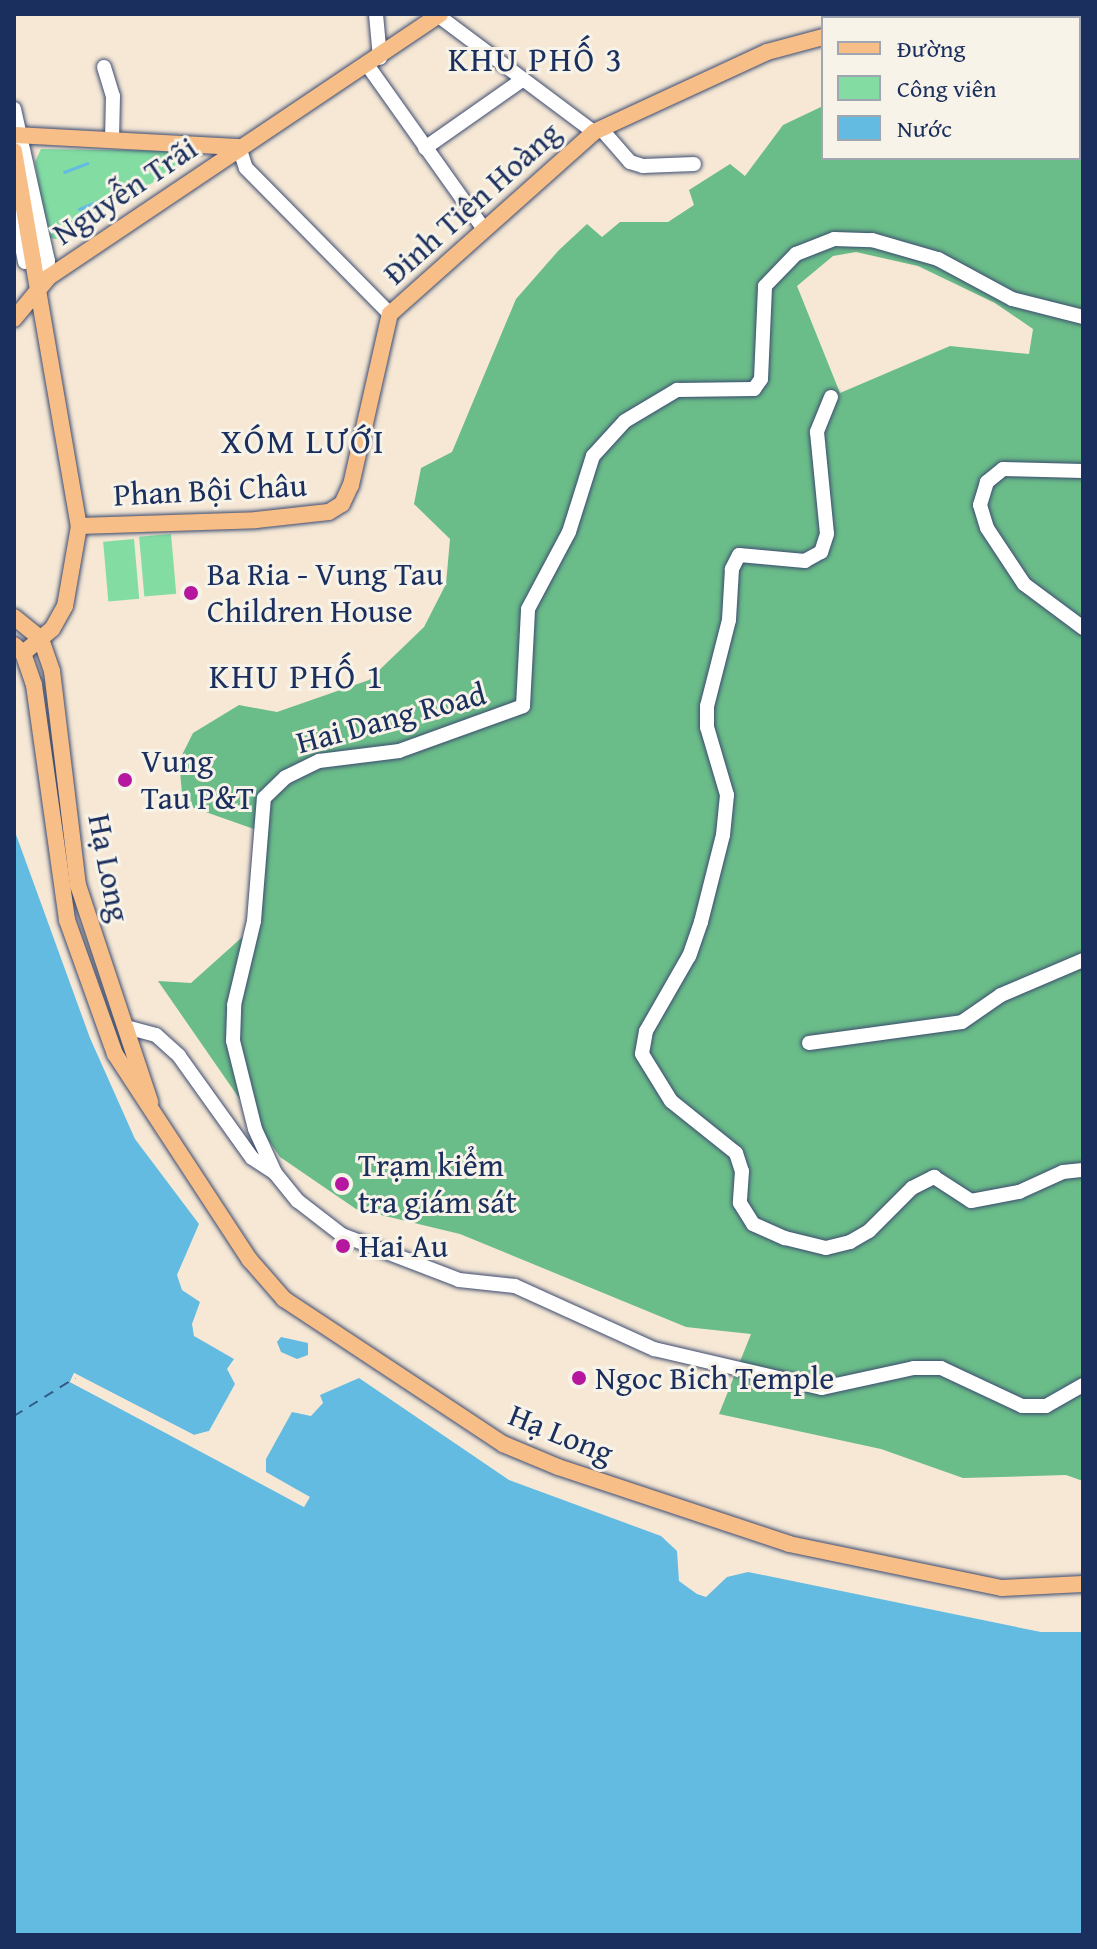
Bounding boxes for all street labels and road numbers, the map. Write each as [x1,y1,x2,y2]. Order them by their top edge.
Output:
street label: Đinh Tiên Hoàng [376,113,568,293]
street label: Nguyễn Trãi [46,129,204,253]
street label: Phan Bội Châu [112,466,308,514]
street label: Hai Dang Road [292,674,490,762]
street label: Hạ Long [80,811,138,925]
street label: Hạ Long [503,1396,619,1472]

